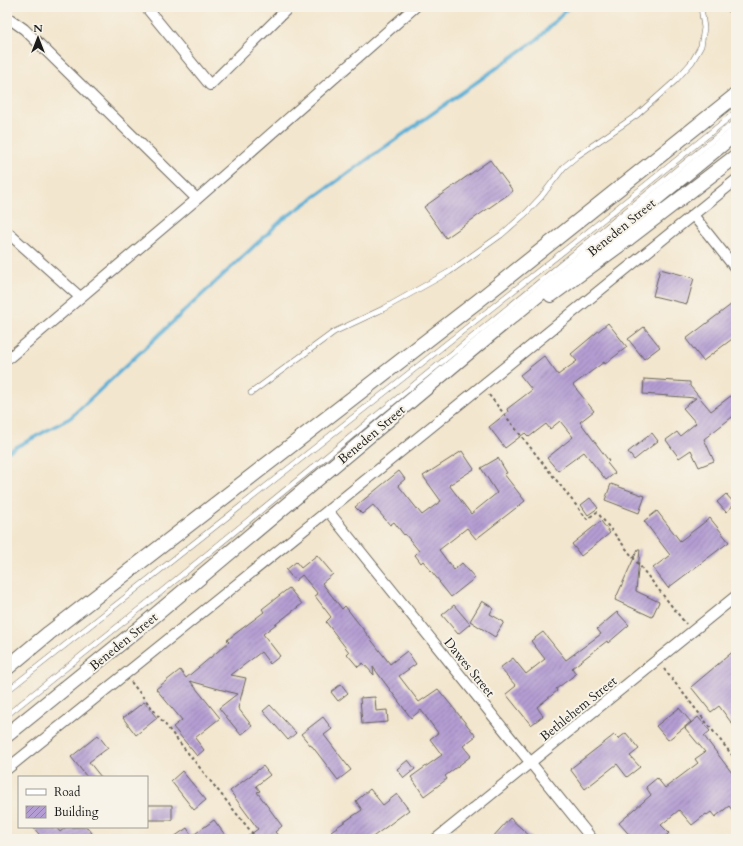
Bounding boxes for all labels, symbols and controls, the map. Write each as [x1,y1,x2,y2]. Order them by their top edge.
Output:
north arrow [18,18,58,58]
text: N [33,21,43,36]
street label: Beneden Street [584,195,660,261]
street label: Beneden Street [334,401,409,468]
street label: Beneden Street [86,609,162,675]
street label: Dawes Street [440,634,499,701]
street label: Bethlehem Street [536,672,621,745]
legend [18,776,148,828]
text: Road [54,784,81,800]
text: Building [54,804,99,820]

